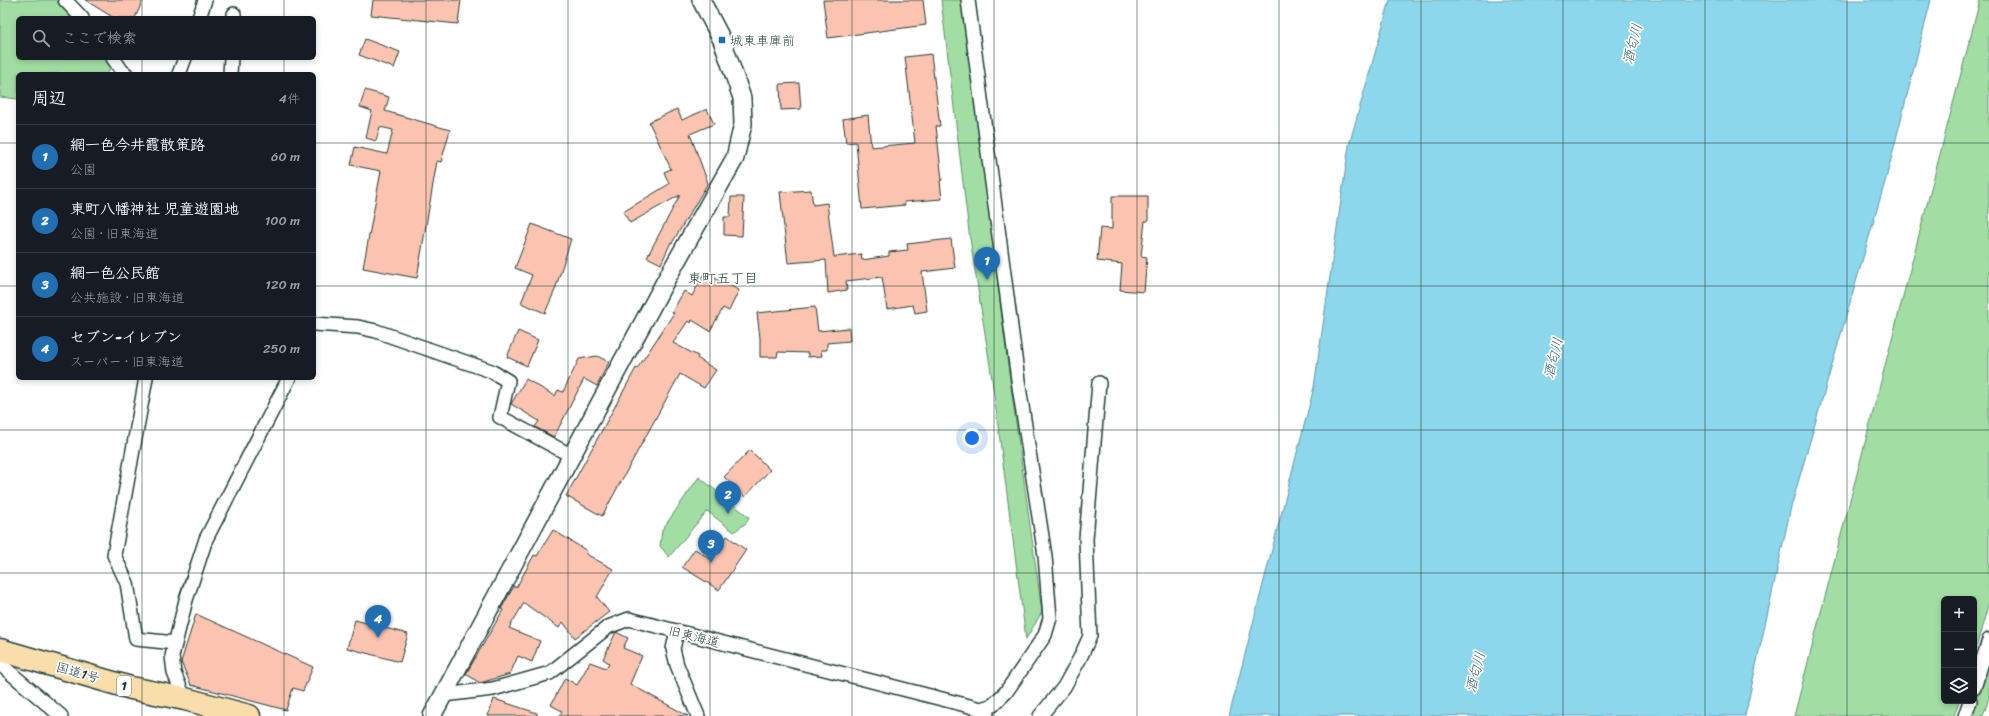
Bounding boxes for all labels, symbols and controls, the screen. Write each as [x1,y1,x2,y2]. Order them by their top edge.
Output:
search box [16,16,316,60]
water label: 酒匂川 [1615,21,1650,68]
text: ここで検索 [62,25,137,51]
icon: search [30,27,52,49]
place label: 城東車庫前 [730,29,795,52]
marker: 城東車庫前 [717,35,727,45]
text: 周辺 [32,83,66,113]
text: 4件 [279,87,300,110]
text: 網一色今井霞散策路 [70,132,205,158]
text: 1 [42,145,48,168]
text: 60 m [271,145,300,168]
text: 公園 [70,158,96,181]
text: 東町八幡神社 児童遊園地 [70,196,239,222]
text: 2 [41,209,49,232]
text: 100 m [265,209,300,232]
text: 公園 · 旧東海道 [70,222,158,245]
pin: 1 [974,247,1000,280]
text: 網一色公民館 [70,260,160,286]
district label: 東町五丁目 [688,266,758,291]
text: 3 [41,273,49,296]
text: 120 m [265,273,300,296]
text: 公共施設 · 旧東海道 [70,286,184,309]
text: セブン-イレブン [70,324,182,350]
water label: 酒匂川 [1536,335,1571,382]
text: 4 [41,337,49,360]
text: 250 m [263,337,300,360]
text: スーパー · 旧東海道 [70,350,184,373]
your location [962,428,982,448]
pin: 2 [715,481,741,514]
pin: 3 [698,530,724,563]
map controls [1941,596,1977,704]
button: + [1941,596,1977,632]
pin: 4 [365,605,391,638]
street label: 旧東海道 [666,619,722,654]
button: − [1941,632,1977,668]
water label: 酒匂川 [1458,649,1493,696]
street label: 国道1号 [53,655,102,690]
button: layers [1941,668,1977,704]
road number: 1 [117,676,131,696]

